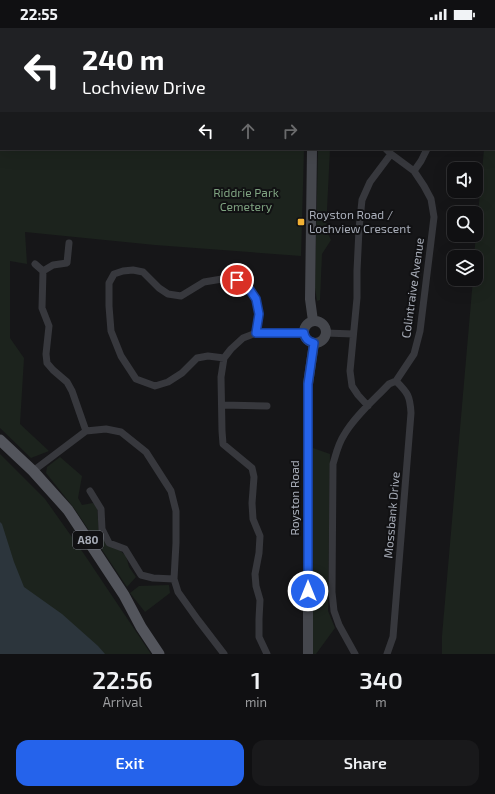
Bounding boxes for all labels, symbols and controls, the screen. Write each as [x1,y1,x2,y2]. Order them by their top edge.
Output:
text: 22:55 [20,5,58,23]
text: 240 m [82,42,165,76]
icon: left [16,44,68,96]
text: Lochview Drive [82,76,206,98]
icon: left [195,120,217,142]
icon: ahead [237,120,259,142]
icon: right [279,120,301,142]
map controls [447,162,483,286]
button: sound [447,162,483,198]
park label: Riddrie Park Cemetery [213,185,279,213]
button: search [447,206,483,242]
place label: Royston Road / Lochview Crescent [309,207,411,235]
marker: Royston Road / Lochview Crescent [296,217,306,227]
street label: Colintraive Avenue [398,237,426,339]
button: layers [447,250,483,286]
pin [220,263,254,297]
icon: arrive [226,269,248,291]
street label: Royston Road [287,460,301,536]
street label: Mossbank Drive [380,471,402,559]
road number: A80 [73,531,103,549]
position arrow [287,570,329,612]
text: 22:56 [92,665,153,694]
text: 1 [251,665,261,694]
text: 340 [359,665,403,694]
text: Arrival [103,694,142,710]
text: min [245,694,267,710]
text: m [375,694,387,710]
button: Exit [16,740,244,786]
button: Share [252,740,479,786]

